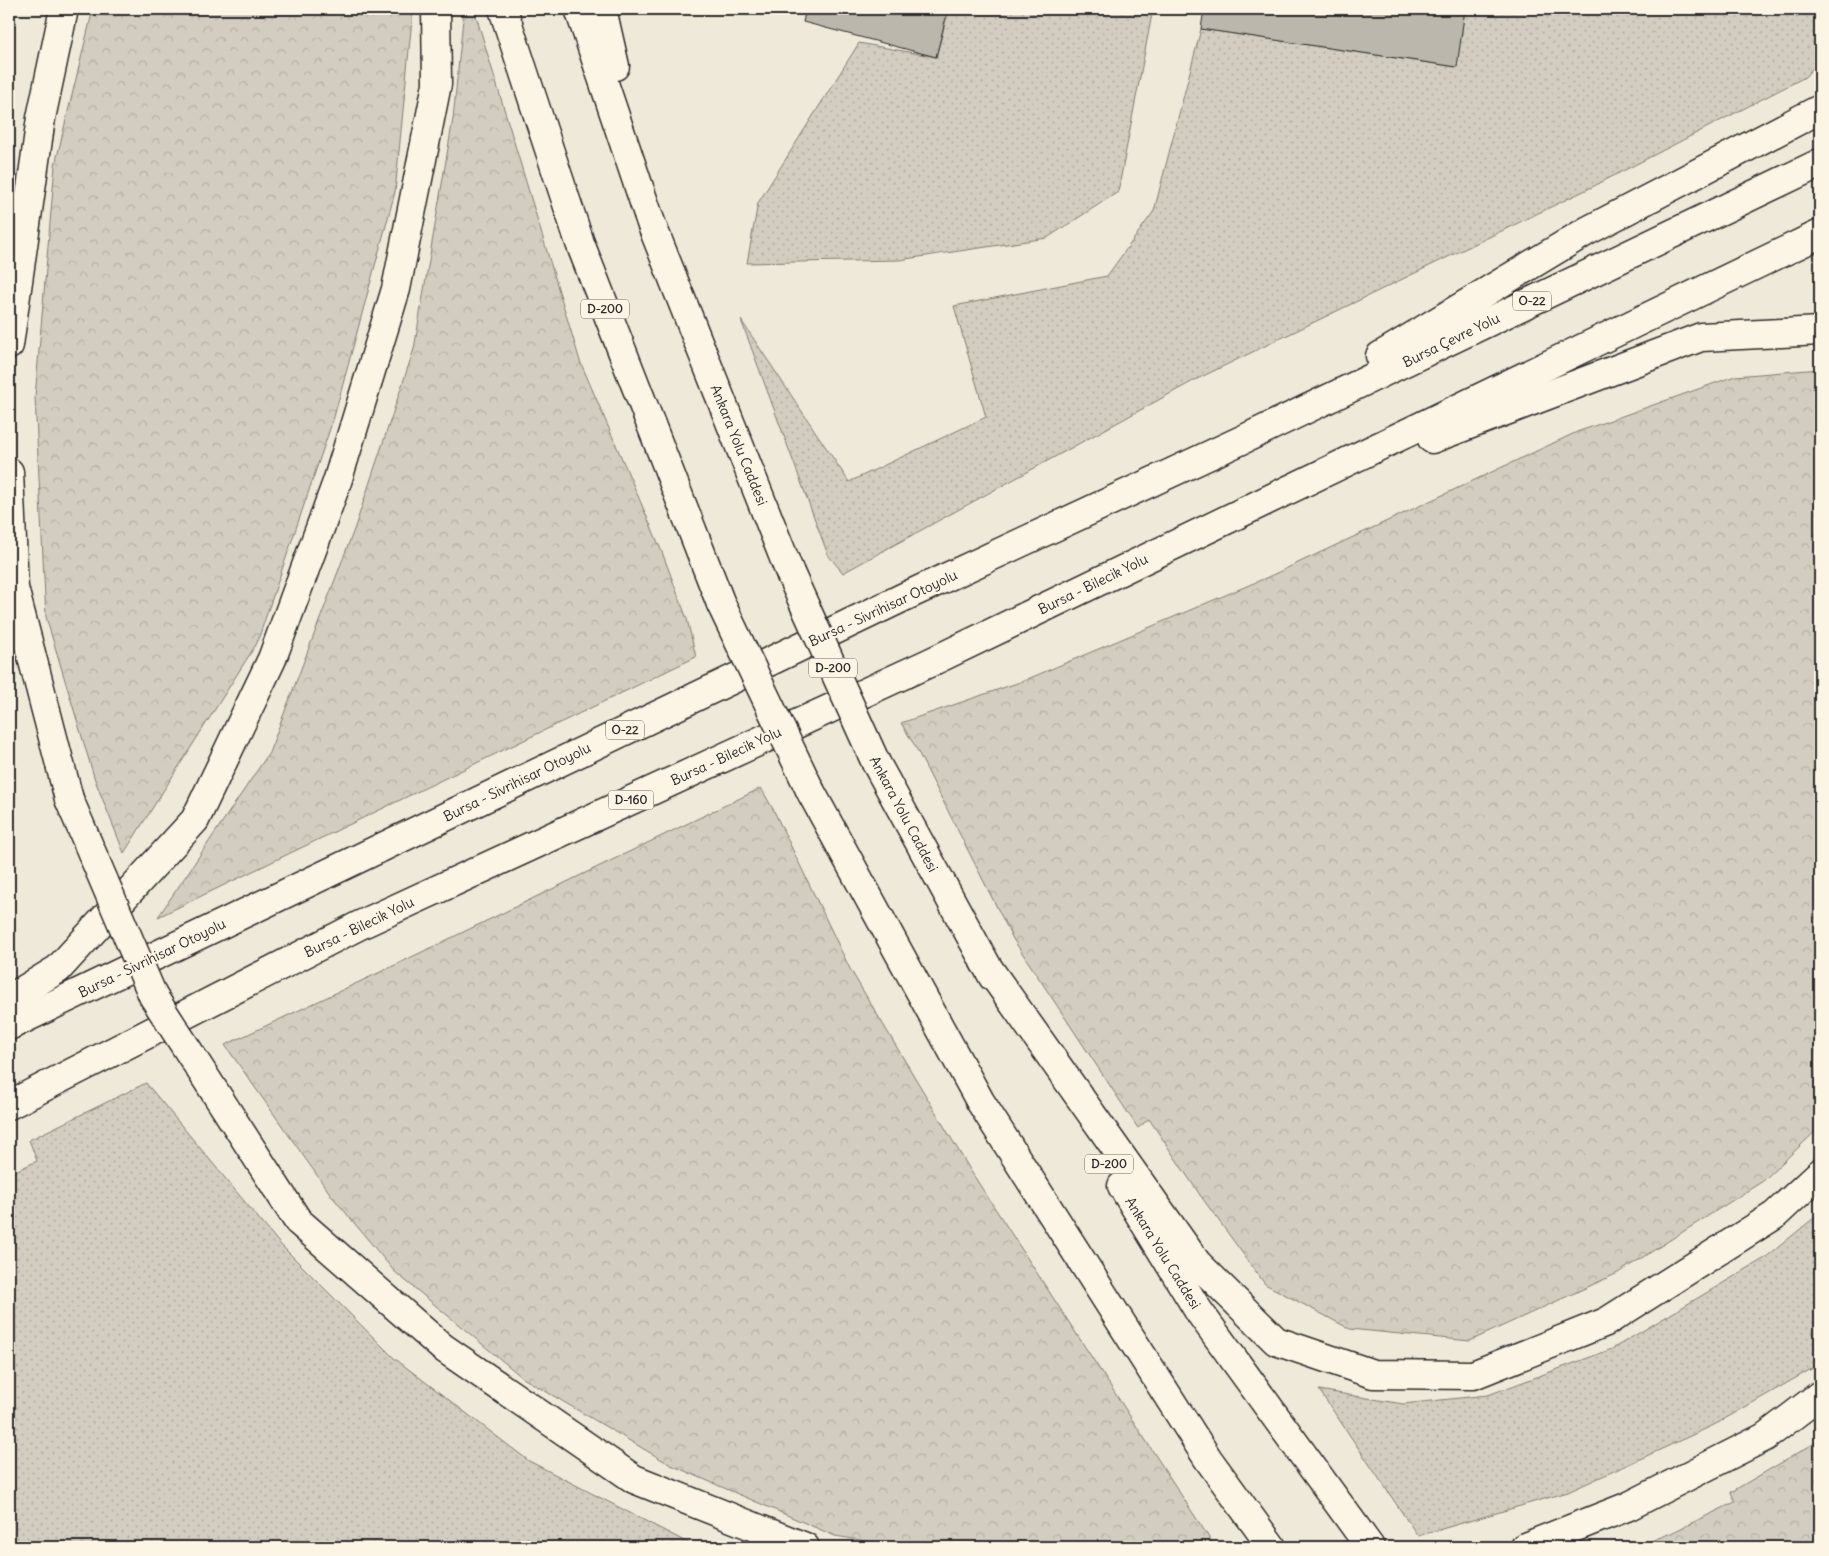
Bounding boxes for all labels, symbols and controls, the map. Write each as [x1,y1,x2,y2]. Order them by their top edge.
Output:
road number: O-22 [1513,292,1551,310]
road number: D-200 [581,300,629,318]
street label: Bursa Çevre Yolu [1400,309,1502,371]
street label: Ankara Yolu Caddesi [707,382,771,508]
street label: Bursa - Bilecik Yolu [1035,550,1151,618]
street label: Bursa - Sivrihisar Otoyolu [806,566,960,650]
road number: D-200 [809,658,857,678]
road number: O-22 [606,720,644,740]
street label: Bursa - Bilecik Yolu [668,723,784,789]
street label: Bursa - Sivrihisar Otoyolu [440,738,594,826]
street label: Ankara Yolu Caddesi [866,753,942,875]
road number: D-160 [608,790,654,810]
street label: Bursa - Bilecik Yolu [301,893,417,961]
street label: Bursa - Sivrihisar Otoyolu [75,914,229,1002]
road number: D-200 [1085,1154,1133,1174]
street label: Ankara Yolu Caddesi [1121,1194,1205,1312]

